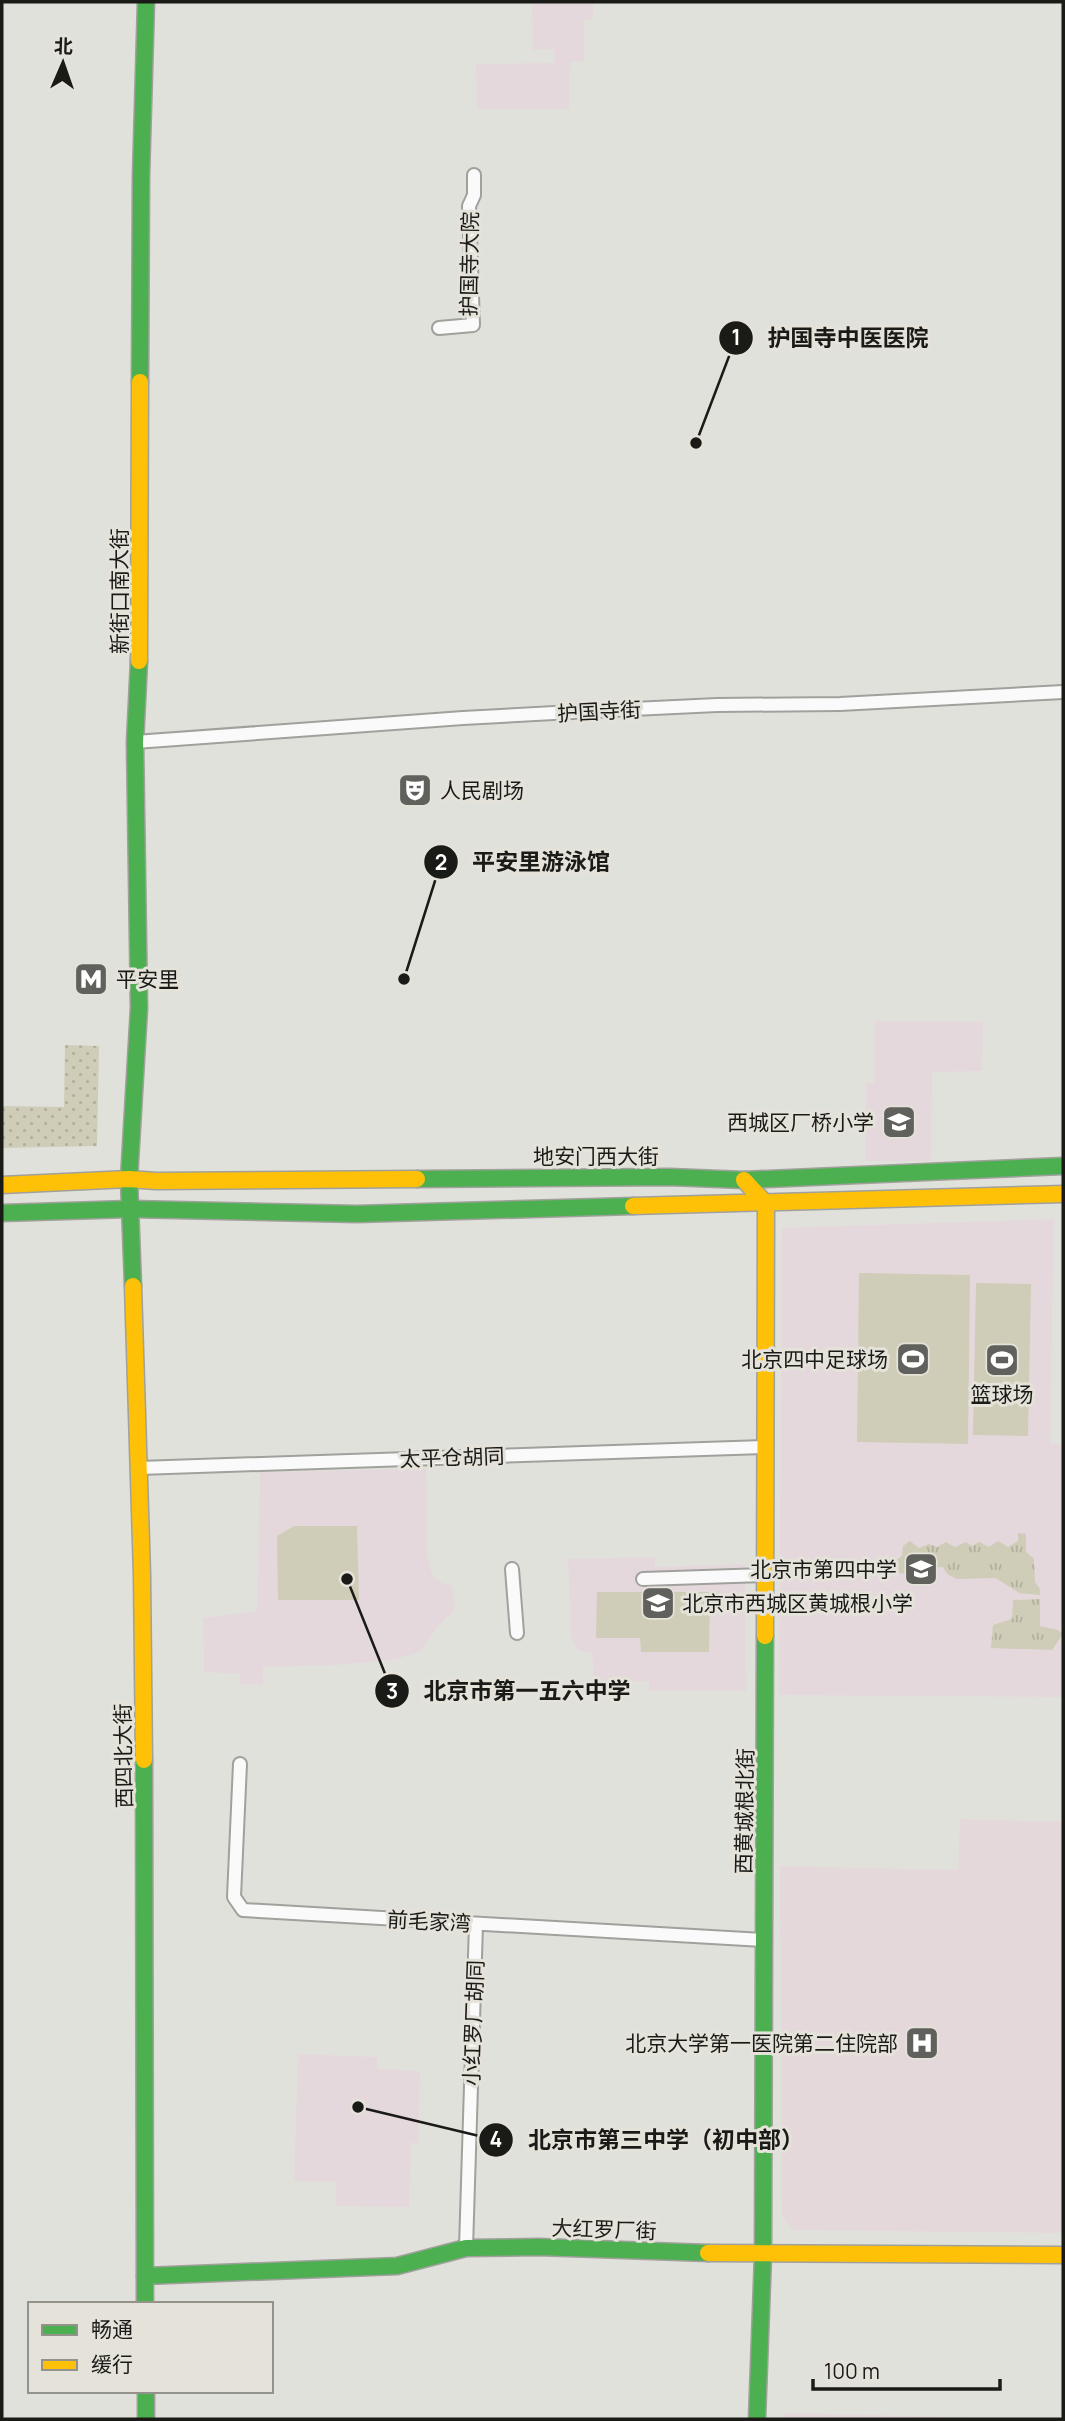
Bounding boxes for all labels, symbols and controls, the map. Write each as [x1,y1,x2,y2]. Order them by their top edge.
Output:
north arrow [28,28,98,98]
text: 北 [54,33,74,59]
street label: 护国寺大院 [454,211,484,317]
callout: 护国寺中医医院 [718,316,942,360]
text: 护国寺中医医院 [768,321,929,353]
text: 1 [731,323,741,351]
street label: 新街口南大街 [105,528,133,654]
street label: 护国寺街 [556,695,642,727]
theatre icon: 人民剧场 [396,771,434,809]
place label: 人民剧场 [440,776,524,804]
callout: 平安里游泳馆 [423,840,624,884]
text: 平安里游泳馆 [472,845,610,877]
text: 2 [435,848,447,876]
metro station icon: 平安里 [72,960,110,998]
place label: 平安里 [116,965,179,993]
school or university icon: 西城区厂桥小学 [880,1103,918,1141]
place label: 西城区厂桥小学 [727,1108,874,1136]
street label: 地安门西大街 [533,1142,659,1170]
sports icon: 北京四中足球场 [894,1340,932,1378]
sports icon: 篮球场 [983,1341,1021,1379]
place label: 北京四中足球场 [741,1345,888,1373]
place label: 篮球场 [971,1380,1034,1408]
street label: 太平仓胡同 [399,1441,505,1473]
school or university icon: 北京市第四中学 [902,1550,940,1588]
place label: 北京市第四中学 [750,1555,897,1583]
school or university icon: 北京市西城区黄城根小学 [639,1584,677,1622]
place label: 北京市西城区黄城根小学 [682,1589,913,1617]
callout: 北京市第一五六中学 [374,1669,644,1713]
text: 北京市第一五六中学 [424,1674,631,1706]
text: 3 [386,1677,398,1705]
street label: 西四北大街 [108,1703,138,1809]
street label: 西黄城根北街 [729,1748,759,1874]
street label: 前毛家湾 [386,1905,472,1937]
street label: 小红罗厂胡同 [457,1960,489,2086]
hospital icon: 北京大学第一医院第二住院部 [903,2024,941,2062]
place label: 北京大学第一医院第二住院部 [625,2029,898,2057]
callout: 北京市第三中学（初中部） [479,2118,818,2162]
text: 北京市第三中学（初中部） [528,2123,804,2155]
text: 4 [490,2125,502,2153]
street label: 大红罗厂街 [551,2213,657,2245]
legend [28,2302,273,2393]
text: 畅通 [91,2315,133,2343]
scale bar [813,2348,1000,2392]
text: 缓行 [91,2350,133,2378]
text: 100 m [824,2357,880,2385]

